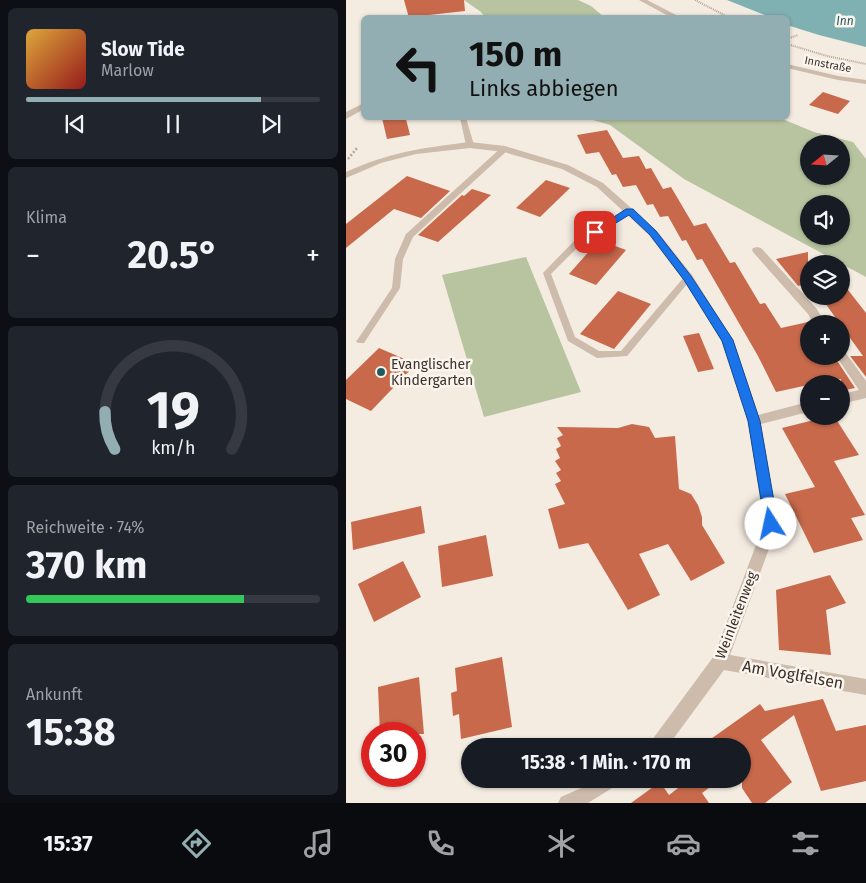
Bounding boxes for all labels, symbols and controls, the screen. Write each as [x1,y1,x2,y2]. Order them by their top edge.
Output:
water label: Inn [836,14,854,28]
text: 150 m [469,33,562,75]
icon: left [386,35,451,100]
text: Slow Tide [101,38,185,61]
street label: Innstraße [803,54,853,75]
text: Marlow [101,61,154,80]
text: Links abbiegen [469,75,619,102]
icon: previous [61,110,89,138]
icon: pause [159,110,187,138]
icon: next [257,110,285,138]
north arrow [800,135,850,185]
map controls [800,135,850,425]
button: sound [800,195,850,245]
text: Klima [26,208,67,227]
pin [574,211,616,253]
icon: arrive [581,218,609,246]
text: 20.5° [127,232,219,278]
text: − [26,239,40,272]
text: + [306,239,320,272]
button: layers [800,255,850,305]
button: + [800,315,850,365]
place label: Evanglischer Kindergarten [391,356,473,389]
marker: Evanglischer Kindergarten [375,366,387,378]
button: − [800,375,850,425]
text: 19 [146,379,200,442]
text: km/h [151,437,195,459]
position arrow [744,497,796,549]
text: Reichweite · 74% [26,518,145,537]
text: 370 km [26,542,147,588]
street label: Weinleitenweg [712,568,761,661]
street label: Am Voglfelsen [741,656,845,693]
text: Ankunft [26,685,82,704]
text: 15:38 [26,709,116,755]
speed limit sign: 30 [361,722,426,787]
text: 15:38 · 1 Min. · 170 m [521,751,691,774]
icon: directions [179,826,214,861]
icon: music [301,826,336,861]
icon: phone [423,826,458,861]
icon: climate [544,826,579,861]
icon: car [666,826,701,861]
icon: filters [788,826,823,861]
text: 15:37 [43,830,93,857]

